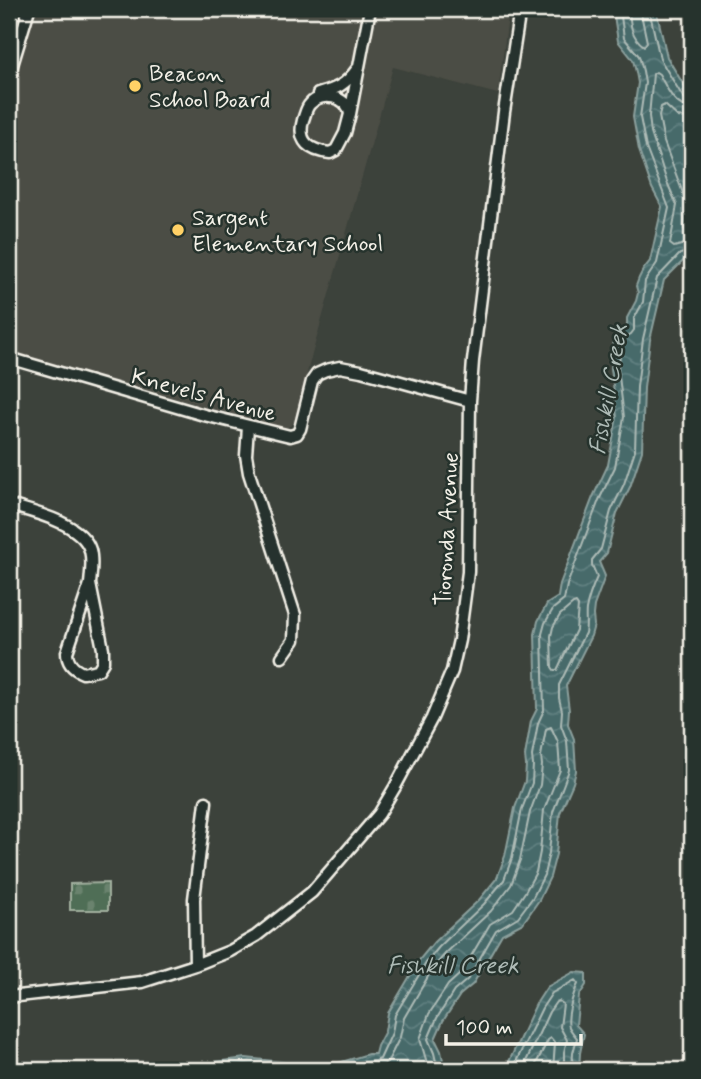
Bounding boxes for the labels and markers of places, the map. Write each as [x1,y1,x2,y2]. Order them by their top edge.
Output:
place label: Beacon School Board [149,60,270,116]
marker: Beacon School Board [127,78,143,94]
place label: Sargent Elementary School [192,204,383,260]
marker: Sargent Elementary School [170,222,186,238]

